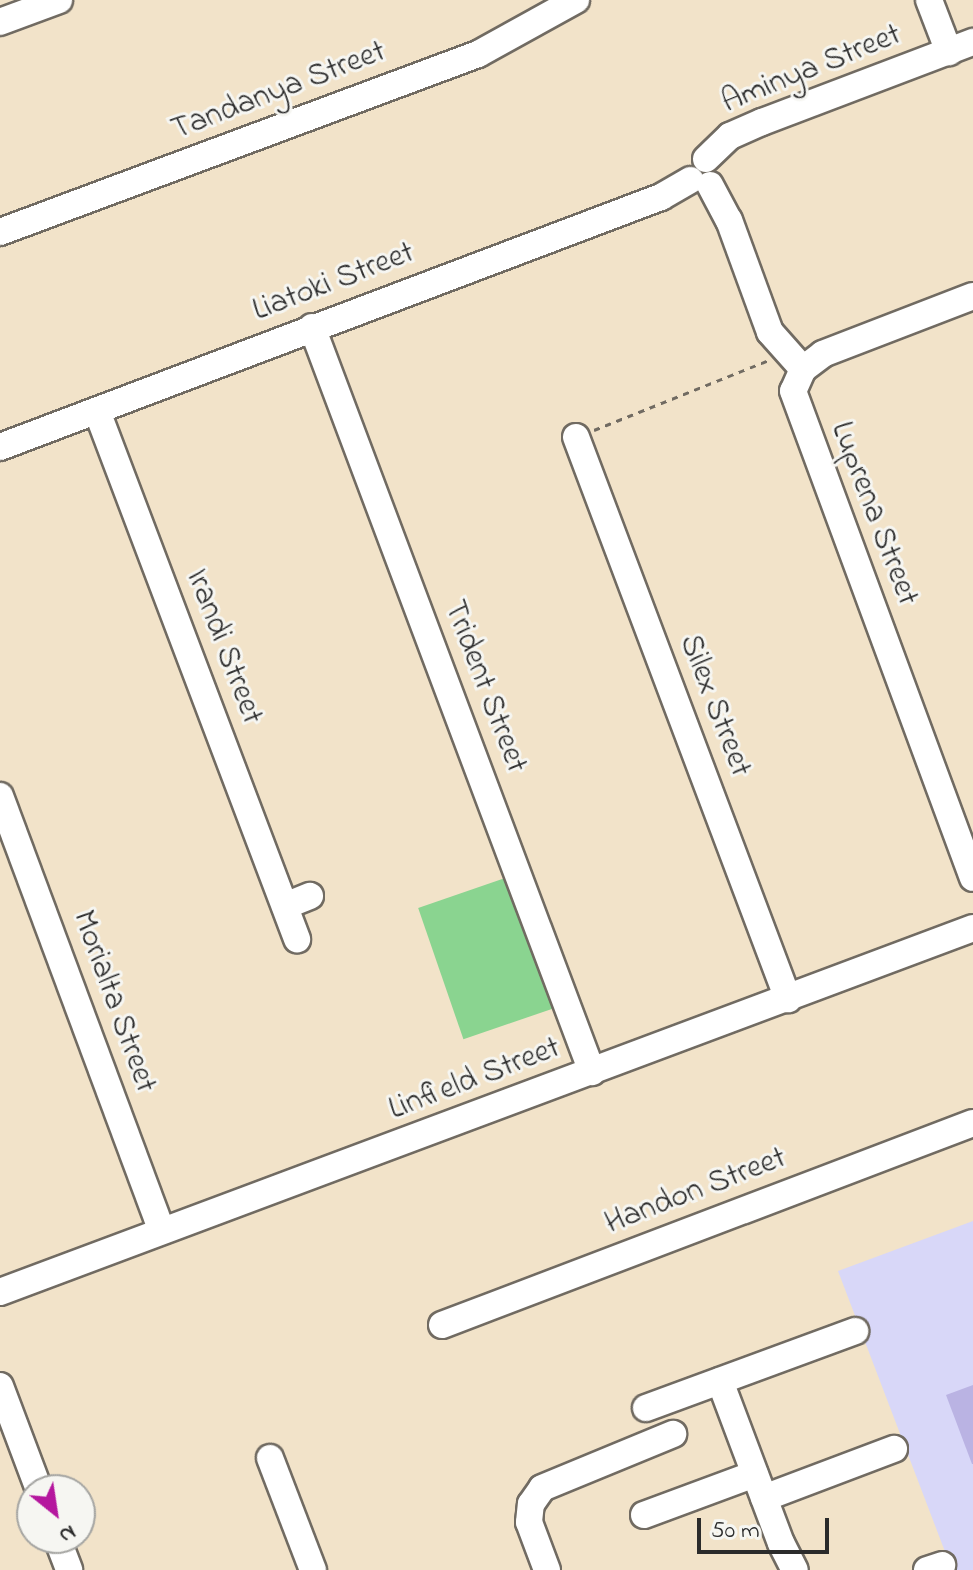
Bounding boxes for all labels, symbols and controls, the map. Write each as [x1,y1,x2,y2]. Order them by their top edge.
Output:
street label: Aminya Street [717,17,907,123]
street label: Tandanya Street [167,34,391,150]
street label: Liatoki Street [248,235,420,331]
street label: Luprena Street [820,417,926,611]
street label: Irandi Street [176,564,270,730]
street label: Trident Street [434,595,534,779]
street label: Silex Street [669,630,759,782]
street label: Morialta Street [62,906,164,1098]
street label: Linfield Street [384,1030,566,1130]
street label: Handon Street [600,1140,792,1244]
north arrow [16,1474,96,1554]
scale bar [701,1502,833,1552]
text: 50 m [711,1514,760,1549]
text: N [53,1515,81,1551]

